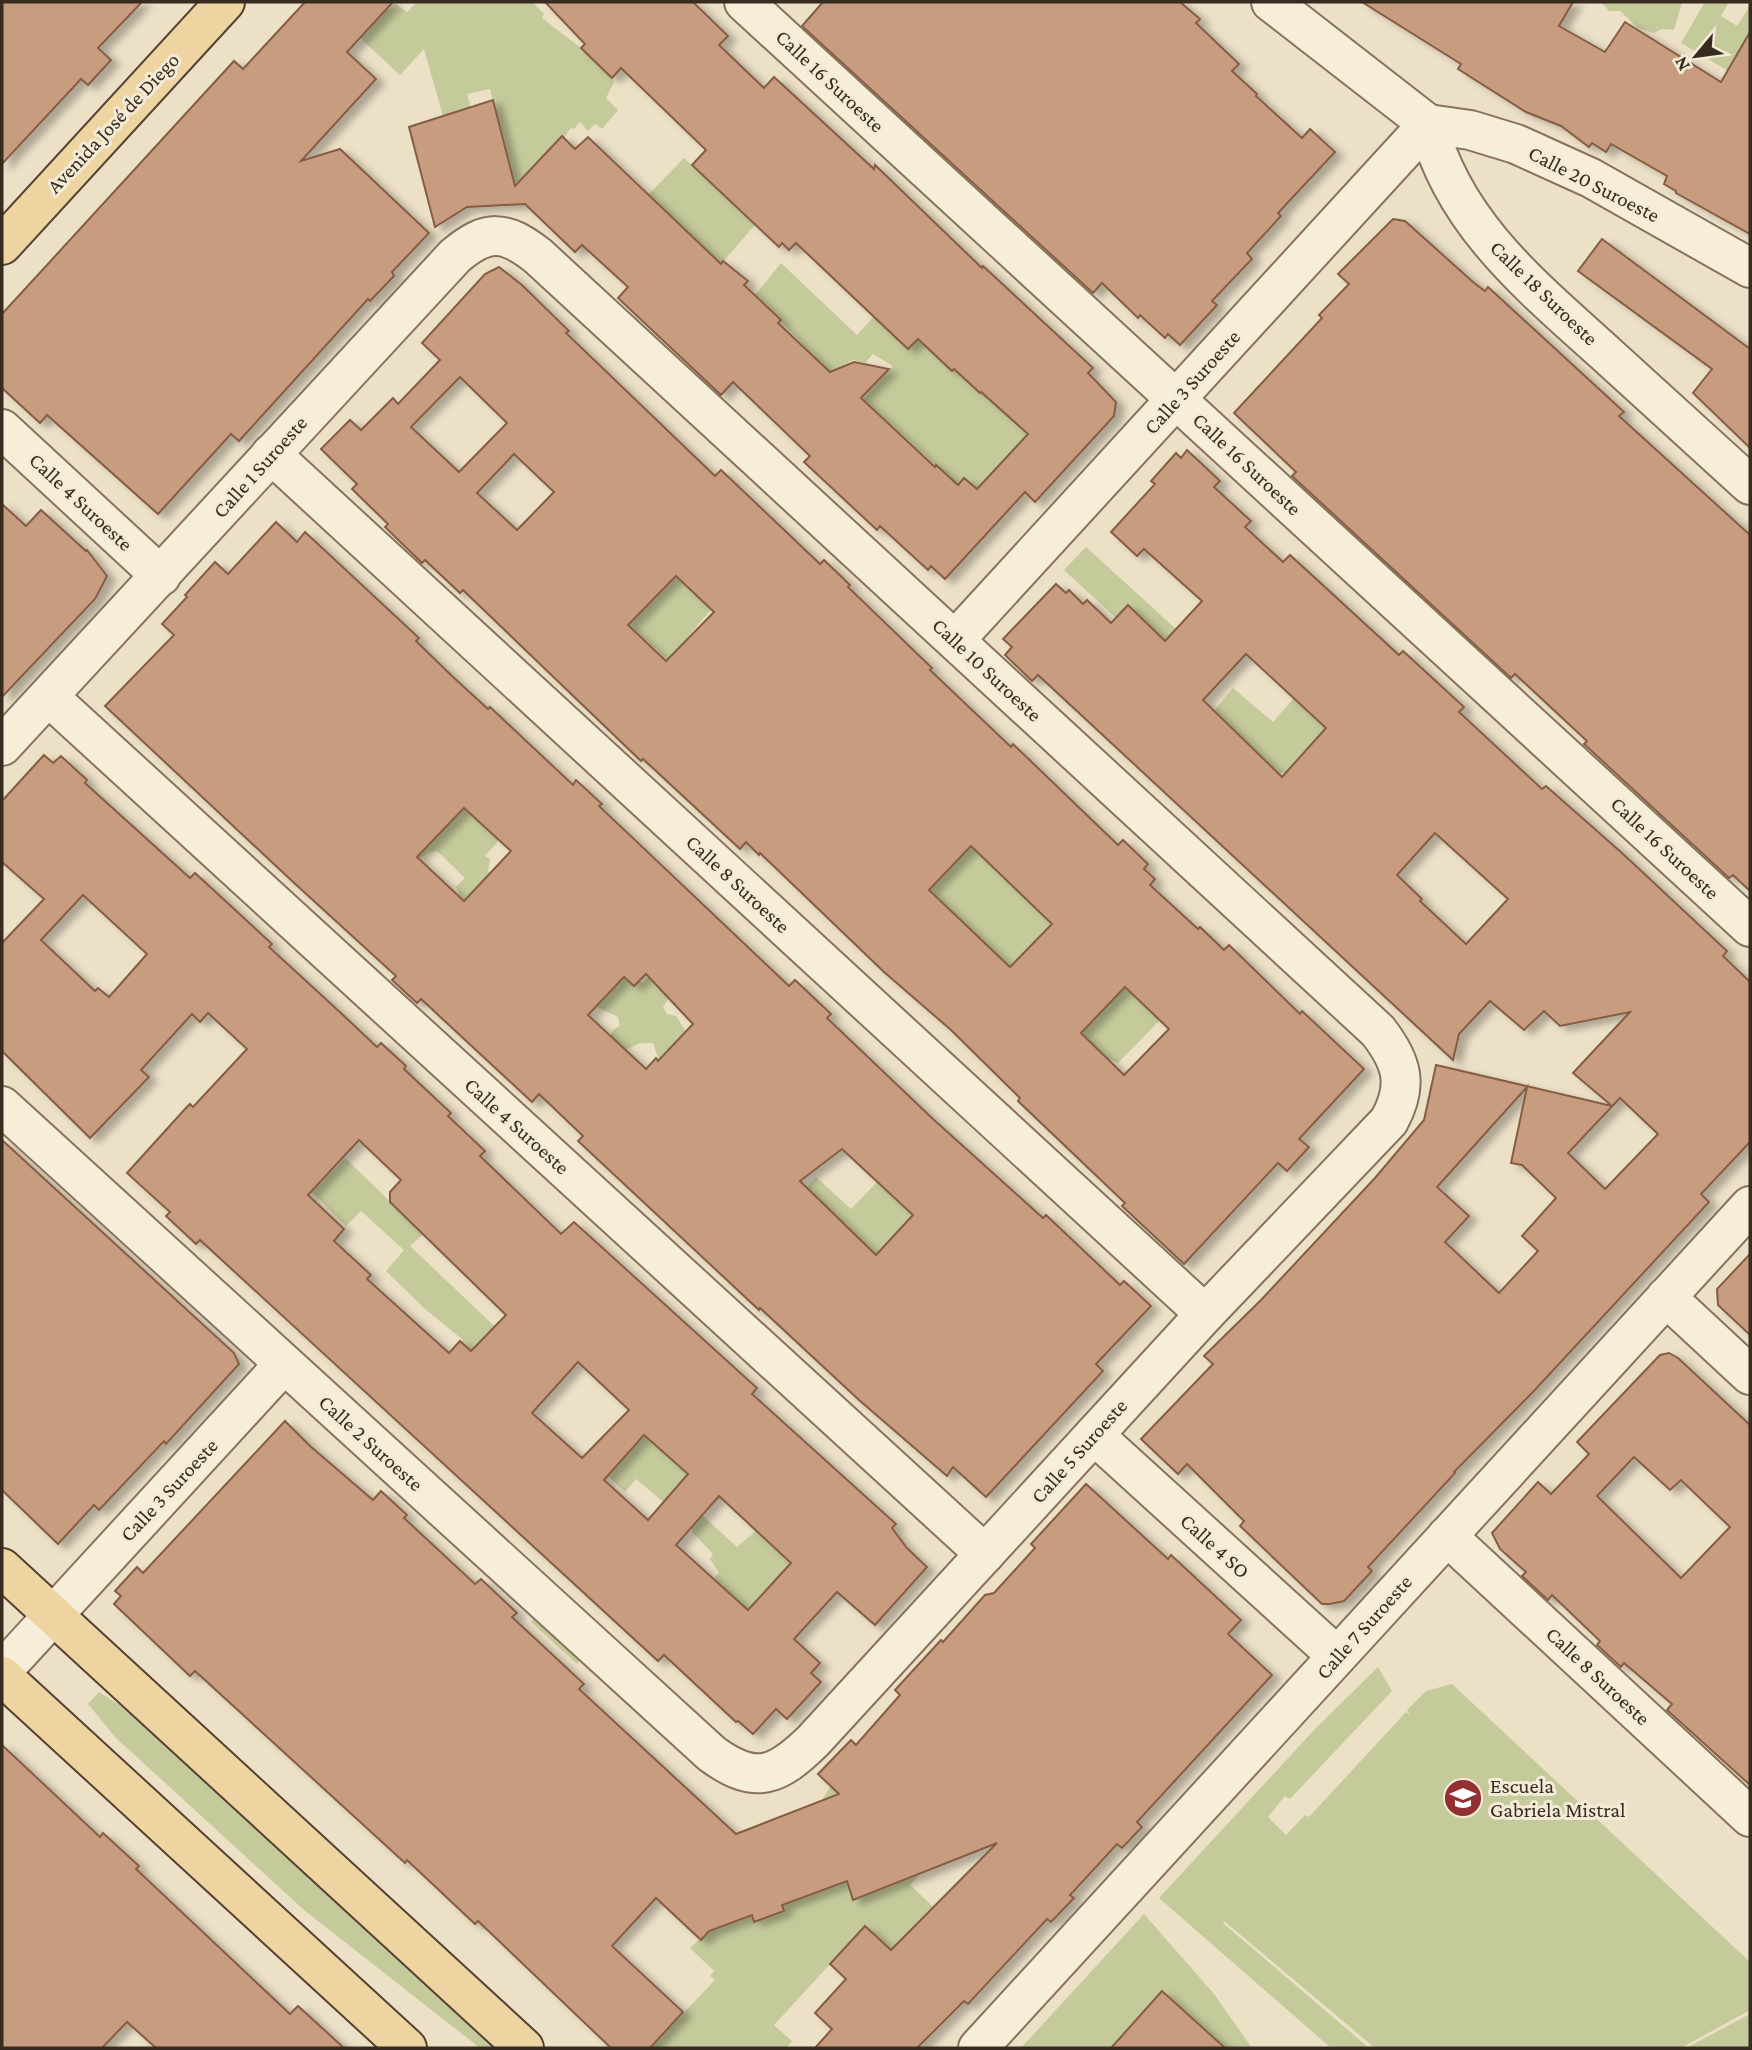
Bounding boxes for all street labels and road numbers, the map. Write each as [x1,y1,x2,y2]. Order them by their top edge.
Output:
street label: Calle 16 Suroeste [771,25,889,137]
street label: Avenida José de Diego [42,48,184,198]
street label: Calle 20 Suroeste [1524,141,1664,227]
street label: Calle 18 Suroeste [1485,236,1603,350]
street label: Calle 3 Suroeste [1139,325,1245,439]
street label: Calle 16 Suroeste [1188,408,1306,520]
street label: Calle 1 Suroeste [208,411,312,523]
street label: Calle 4 Suroeste [24,448,138,556]
street label: Calle 10 Suroeste [927,613,1047,727]
street label: Calle 16 Suroeste [1606,792,1724,904]
street label: Calle 8 Suroeste [681,830,795,938]
street label: Calle 4 Suroeste [460,1073,574,1179]
street label: Calle 2 Suroeste [314,1390,428,1496]
street label: Calle 5 Suroeste [1026,1394,1132,1508]
street label: Calle 3 Suroeste [115,1434,223,1546]
street label: Calle 4 SO [1175,1509,1255,1583]
street label: Calle 7 Suroeste [1311,1570,1417,1684]
street label: Calle 8 Suroeste [1541,1622,1655,1730]

